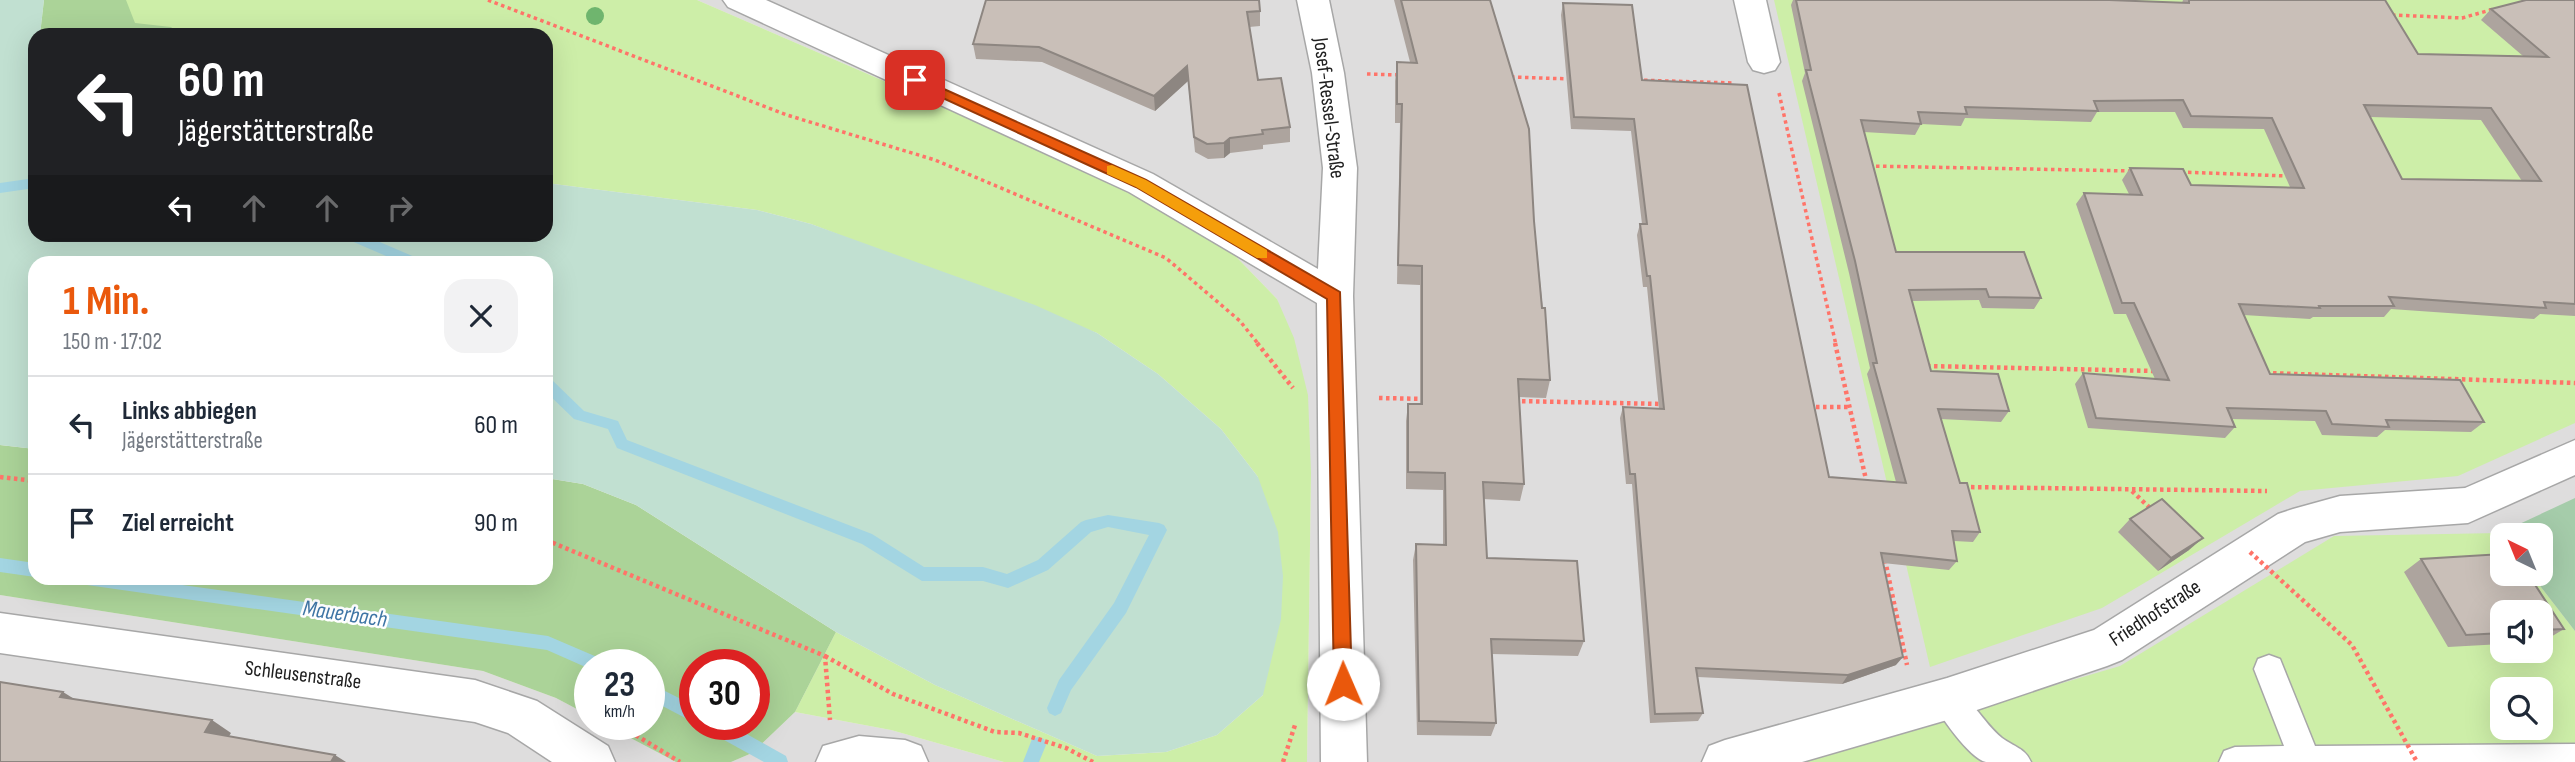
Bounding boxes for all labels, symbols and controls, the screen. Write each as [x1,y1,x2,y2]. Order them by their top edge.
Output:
street label: Josef-Ressel-Straße [1308,35,1350,180]
pin [885,50,945,110]
text: 60 m [178,52,265,111]
icon: left [63,56,154,147]
icon: arrive [896,61,934,99]
text: Jägerstätterstraße [178,112,374,151]
icon: left [162,189,200,227]
icon: ahead [235,189,273,227]
icon: ahead [308,189,346,227]
icon: right [381,189,419,227]
text: 1 Min. [63,276,149,327]
button: close [444,279,518,353]
text: 150 m · 17:02 [63,328,162,356]
text: Links abbiegen [122,396,257,427]
icon: left [63,406,101,444]
text: 60 m [474,410,518,441]
text: Jägerstätterstraße [122,427,263,455]
icon: arrive [63,504,101,542]
text: Ziel erreicht [122,508,234,539]
text: 90 m [474,508,518,539]
north arrow [2490,523,2553,586]
map controls [2490,523,2553,740]
street label: Friedhofstraße [2105,574,2205,652]
water label: Mauerbach [301,594,389,634]
button: sound [2490,600,2553,663]
position arrow [1306,647,1380,721]
speed limit sign: 30 [679,649,770,740]
street label: Schleusenstraße [243,655,363,695]
text: 23 [604,664,635,707]
button: search [2490,677,2553,740]
text: km/h [604,701,635,722]

